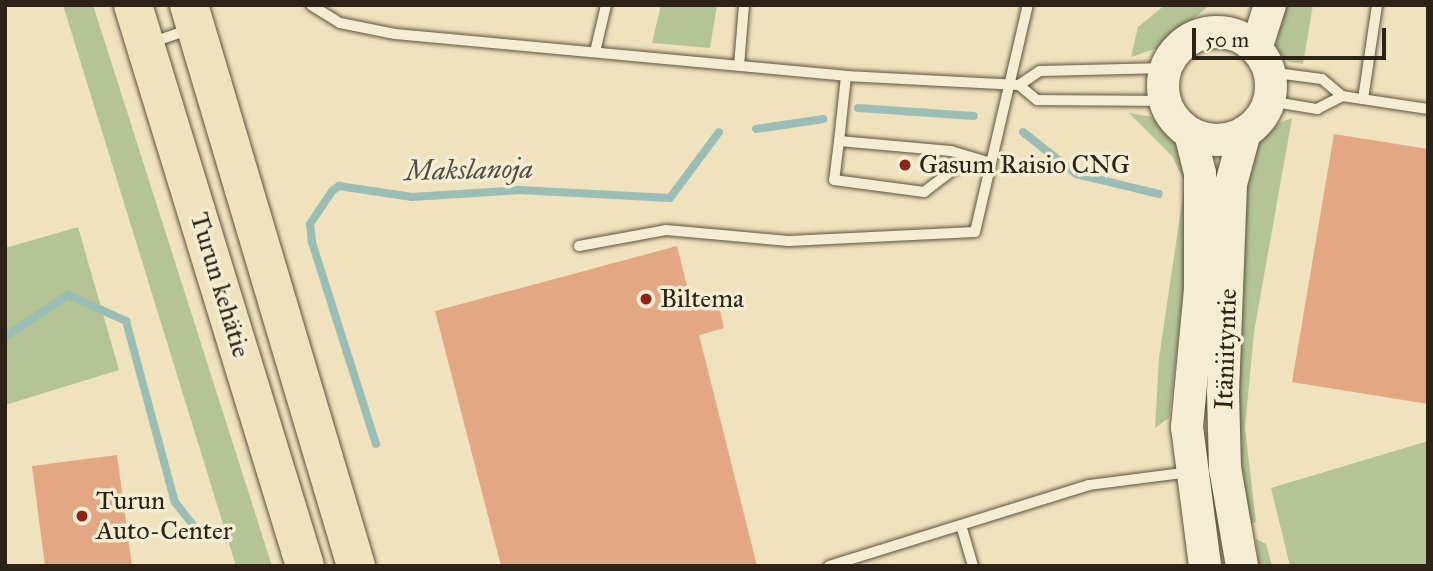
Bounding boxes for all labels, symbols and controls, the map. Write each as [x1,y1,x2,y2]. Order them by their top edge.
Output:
scale bar [1195,14,1389,58]
text: 50 m [1205,27,1249,53]
place label: Gasum Raisio CNG [919,149,1130,181]
water label: Makslanoja [405,152,533,188]
marker: Gasum Raisio CNG [897,157,913,173]
street label: Turun kehätie [183,209,257,361]
place label: Biltema [660,283,744,315]
street label: Itäniityntie [1208,288,1244,410]
marker: Biltema [638,291,654,307]
place label: Turun Auto-Center [96,485,233,546]
marker: Turun Auto-Center [74,508,90,524]

